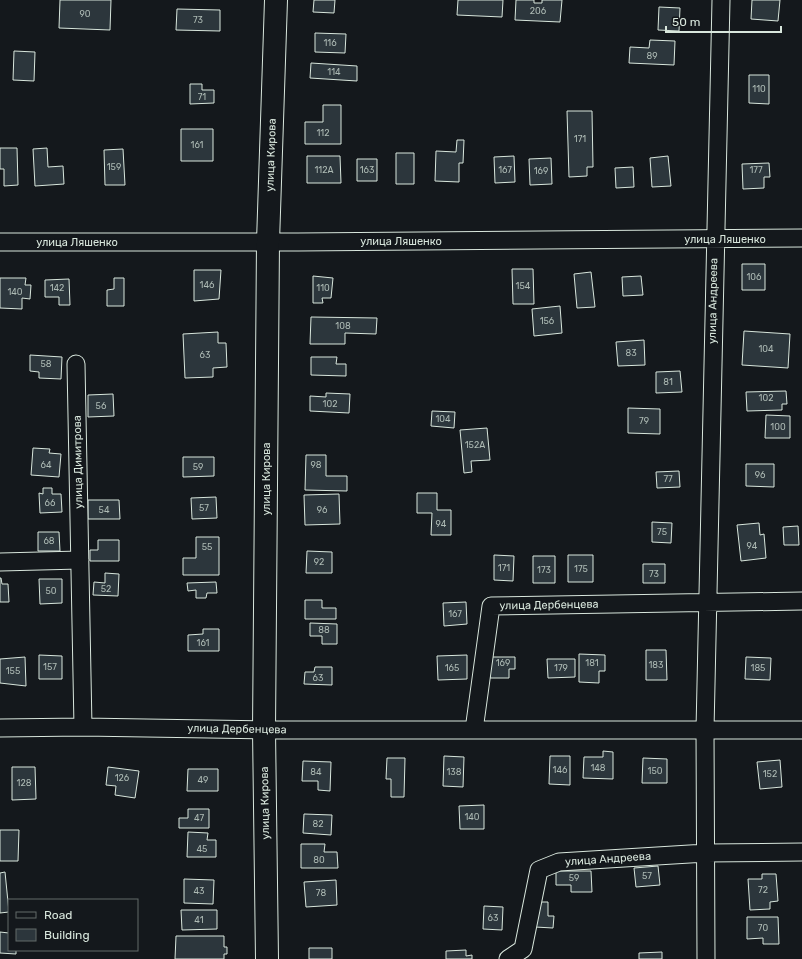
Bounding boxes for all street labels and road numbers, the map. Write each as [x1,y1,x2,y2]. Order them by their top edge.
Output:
street label: улица Кирова [263,118,279,192]
street label: улица Ляшенко [684,233,766,246]
street label: улица Ляшенко [360,235,442,248]
street label: улица Ляшенко [36,236,118,249]
street label: улица Андреева [706,258,720,344]
street label: улица Димитрова [71,415,85,509]
street label: улица Кирова [260,442,273,516]
street label: улица Дербенцева [499,598,599,612]
street label: улица Дербенцева [187,722,287,736]
street label: улица Кирова [258,766,272,840]
street label: улица Андреева [565,850,651,868]

